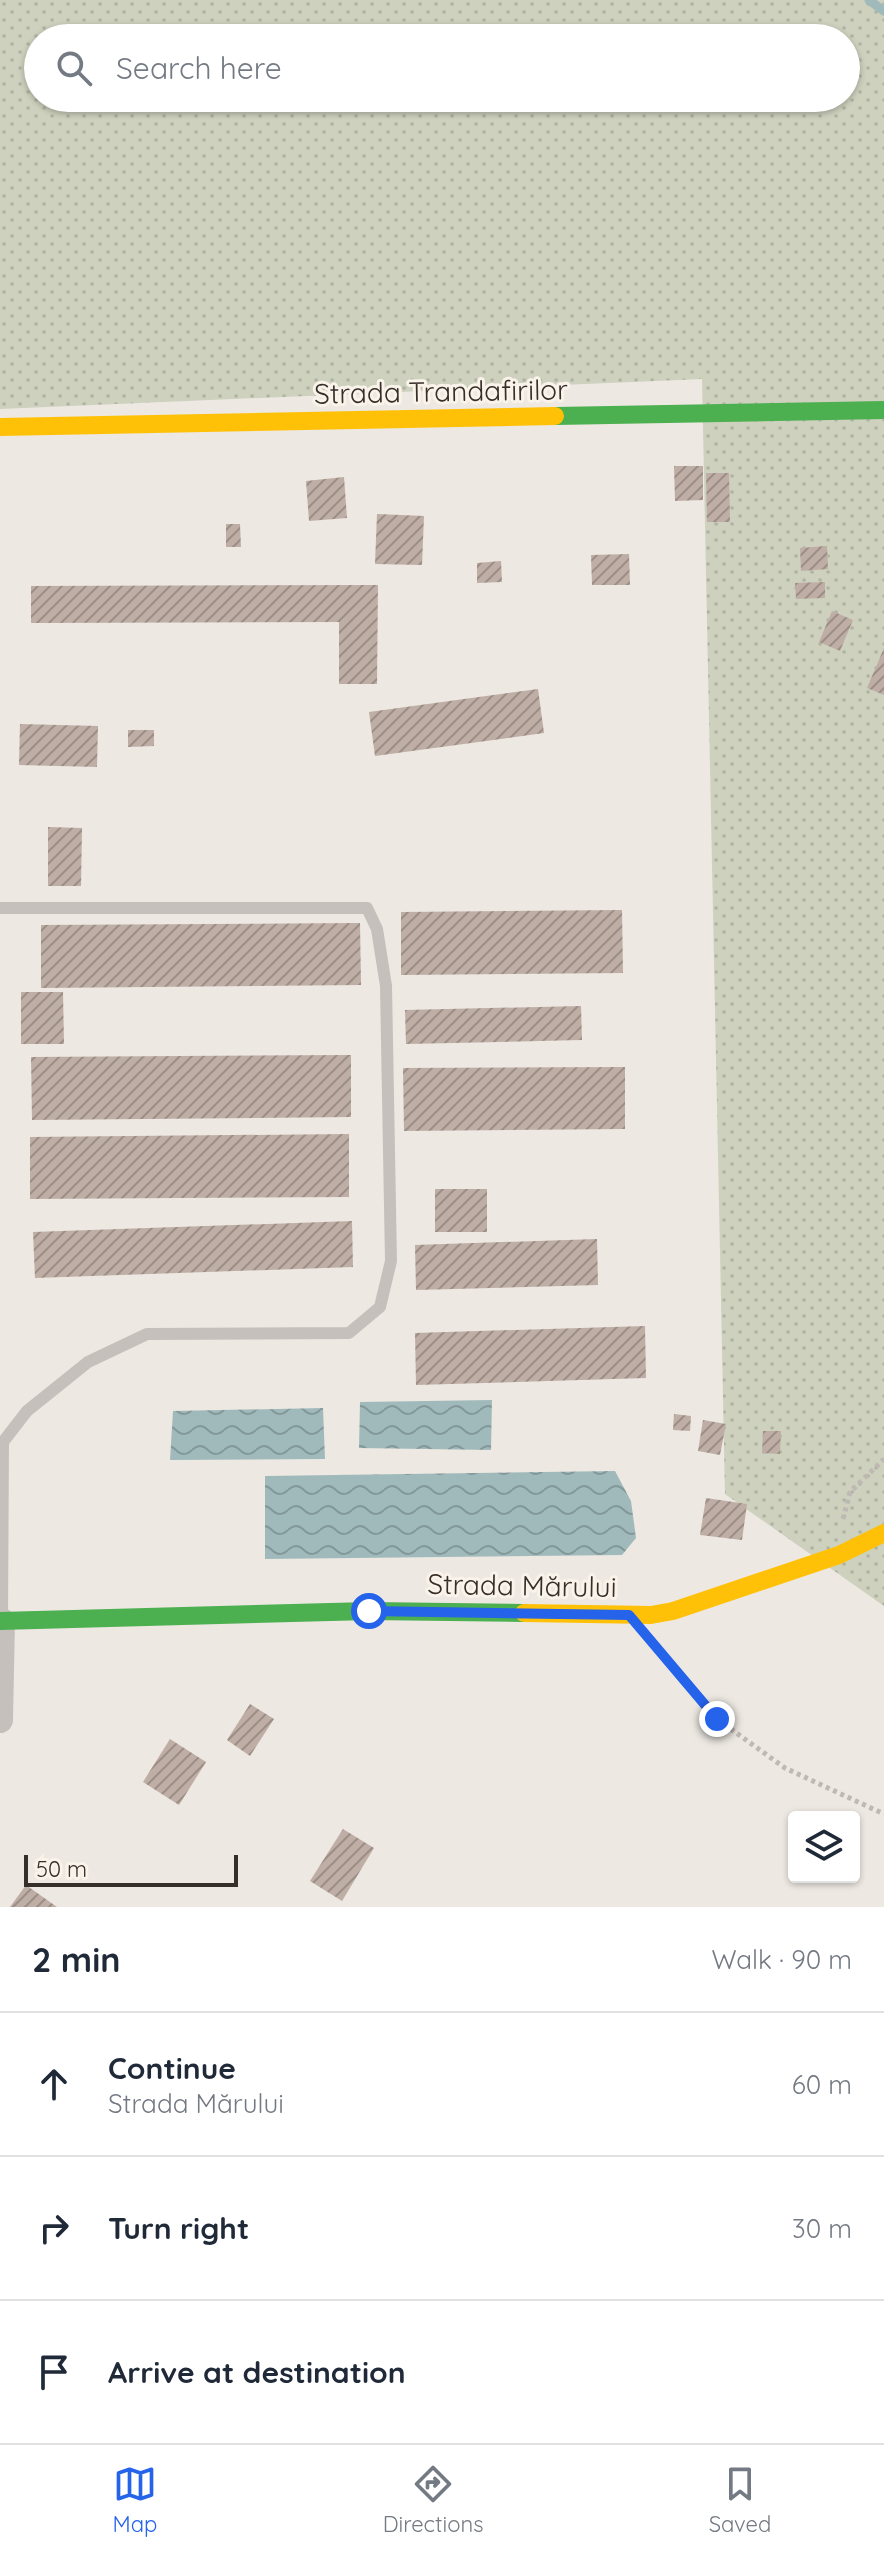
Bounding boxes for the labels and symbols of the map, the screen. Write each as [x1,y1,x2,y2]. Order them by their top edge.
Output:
street label: Strada Trandafirilor [314,371,568,411]
street label: Strada Mărului [427,1566,617,1604]
route start [351,1593,387,1629]
route end [699,1701,735,1737]
scale bar [24,1851,238,1887]

